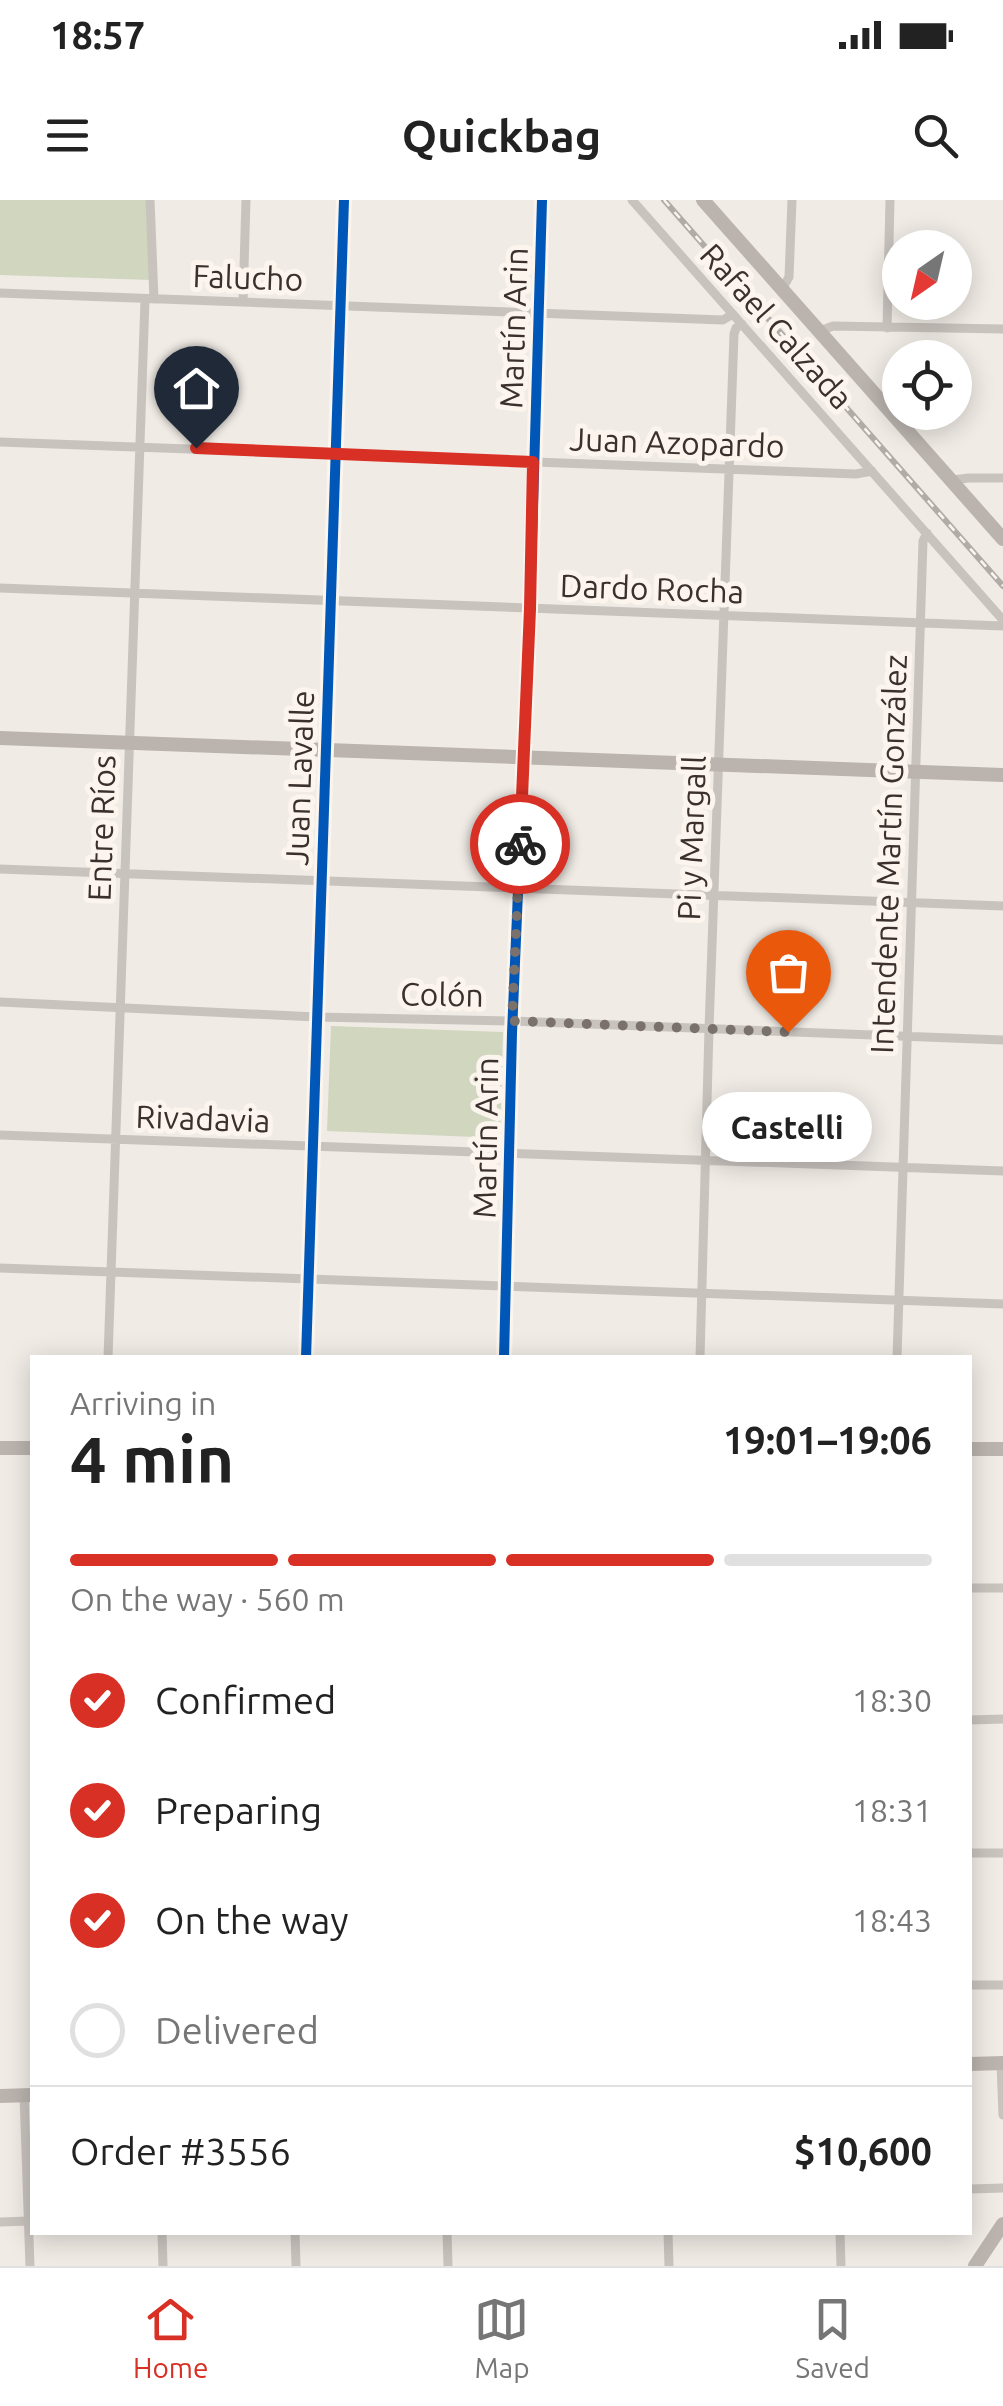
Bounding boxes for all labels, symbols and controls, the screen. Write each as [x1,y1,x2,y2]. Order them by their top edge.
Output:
text: 18:57 [50,14,145,56]
icon: menu [40,108,95,163]
icon: search [908,108,963,163]
text: Quickbag [402,110,601,161]
north arrow [882,230,972,320]
map controls [882,230,972,430]
street label: Rafael Calzada [694,236,860,416]
street label: Martín Arin [492,247,534,409]
street label: Falucho [192,257,304,297]
button: locate [882,340,972,430]
pin [154,346,239,449]
icon: home [169,361,224,416]
street label: Juan Azopardo [569,420,785,464]
street label: Dardo Rocha [559,567,745,609]
street label: Intendente Martín González [863,654,913,1054]
street label: Juan Lavalle [278,690,320,866]
street label: Entre Ríos [80,754,122,902]
street label: Pi y Margall [670,755,712,921]
courier [470,794,570,894]
icon: bike [493,817,548,872]
pin [746,930,831,1033]
icon: bag [761,945,816,1000]
street label: Colón [400,975,484,1013]
street label: Martín Arin [466,1057,504,1219]
callout: Castelli [703,1092,873,1162]
street label: Rivadavia [135,1098,271,1138]
text: Castelli [730,1109,844,1145]
text: Arriving in [70,1385,216,1421]
text: 19:01–19:06 [723,1419,932,1461]
text: 4 min [70,1422,234,1495]
text: On the way · 560 m [70,1581,345,1617]
icon: check [70,1673,125,1728]
text: Confirmed [155,1679,336,1721]
text: 18:30 [852,1682,932,1718]
icon: check [70,1783,125,1838]
text: Preparing [155,1789,322,1831]
text: 18:31 [852,1792,932,1828]
icon: check [70,1893,125,1948]
text: On the way [155,1899,348,1941]
text: 18:43 [852,1902,932,1938]
text: Delivered [155,2009,319,2051]
text: Order #3556 [70,2130,291,2172]
text: $10,600 [794,2130,932,2172]
tab: Home [133,2292,209,2383]
tab: Map [474,2292,530,2383]
tab: Saved [795,2292,870,2383]

